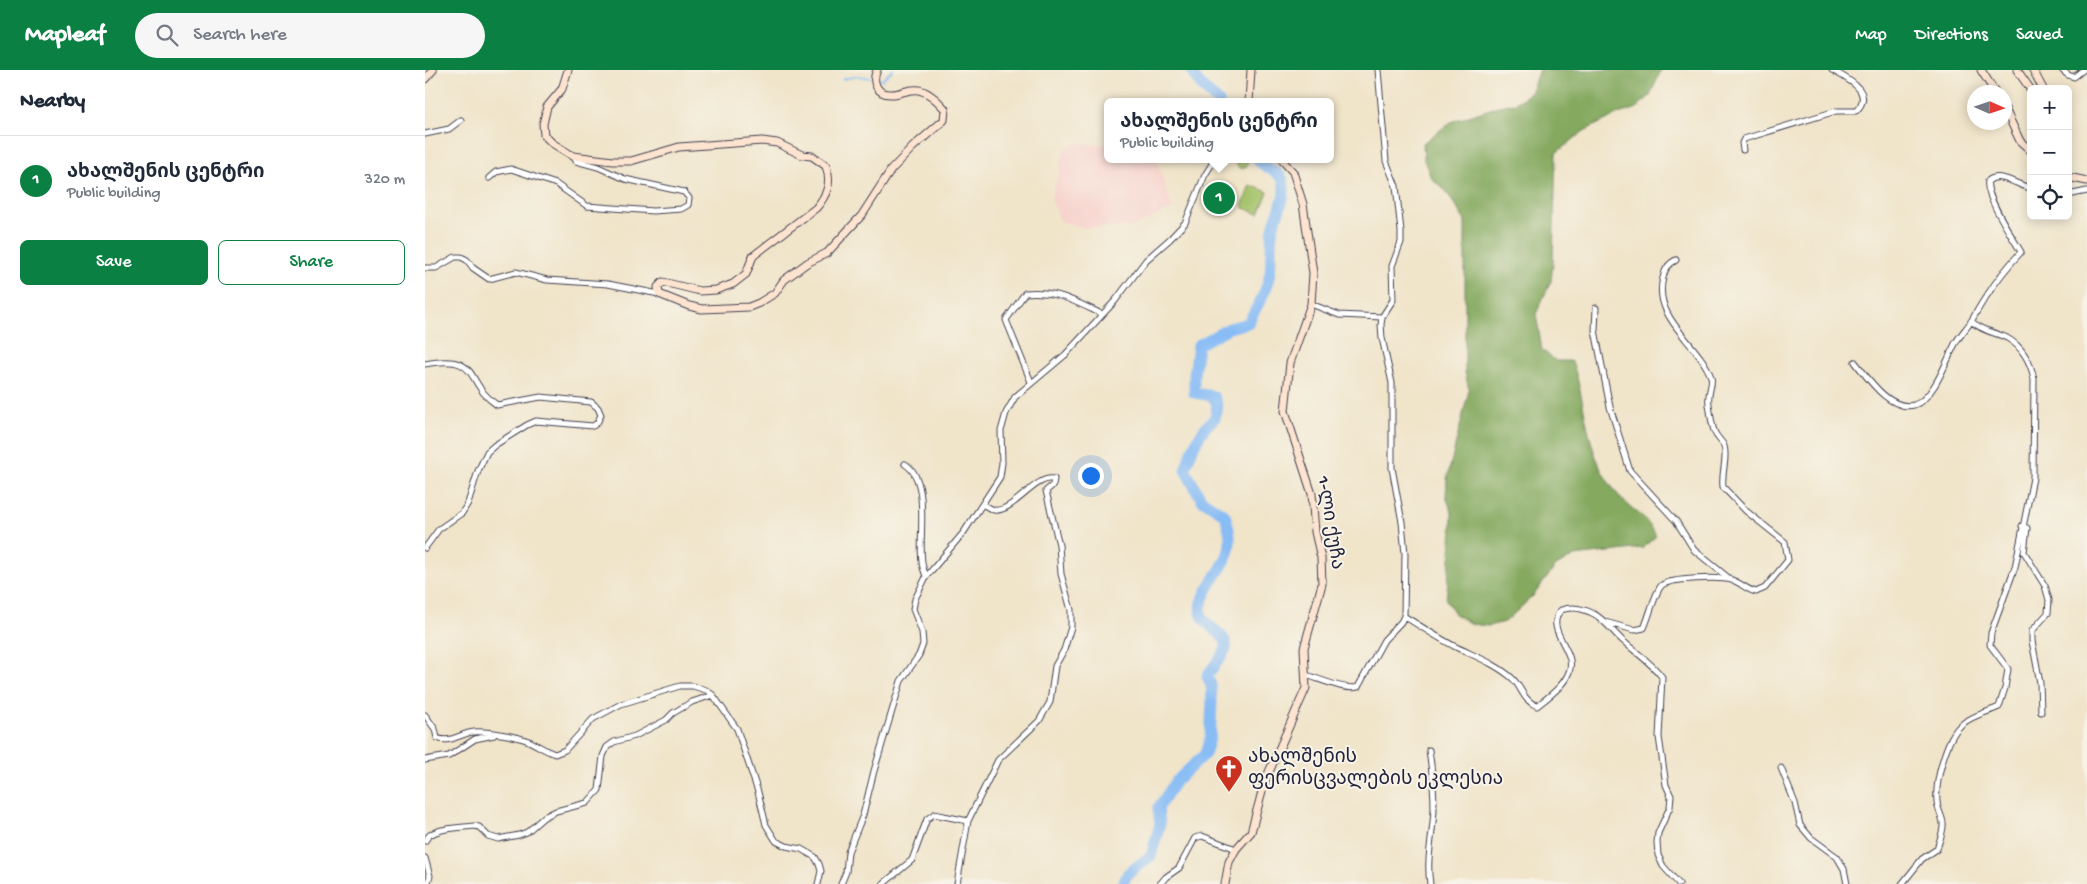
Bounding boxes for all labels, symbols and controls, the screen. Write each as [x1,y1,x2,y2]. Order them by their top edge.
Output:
search box [135,13,485,58]
text: Mapleaf [25,21,105,50]
icon: search [153,21,181,49]
text: Search here [193,24,287,47]
text: Map [1855,25,1887,46]
text: Directions [1915,25,1988,46]
text: Saved [2016,25,2062,46]
north arrow [1967,85,2012,130]
map controls [2027,85,2072,220]
button: + [2027,85,2072,130]
text: Nearby [20,90,85,115]
popup [1104,98,1334,163]
text: ახალშენის ცენტრი [1120,112,1318,135]
button: − [2027,130,2072,175]
text: Public building [1120,135,1214,154]
text: ახალშენის ცენტრი [67,162,265,185]
text: 1 [33,171,39,190]
text: 320 m [365,171,405,190]
button: locate [2027,175,2072,220]
pin: 1 [1203,179,1235,217]
text: Public building [67,185,161,204]
button: Save [20,240,208,285]
button: Share [218,240,405,285]
your location [1078,463,1104,489]
street label: 1-ლი ქუჩა [1310,474,1348,571]
place label: ახალშენის ფერისცვალების ეკლესია [1248,747,1503,792]
church icon: ახალშენის ფერისცვალების ეკლესია [1214,754,1244,793]

